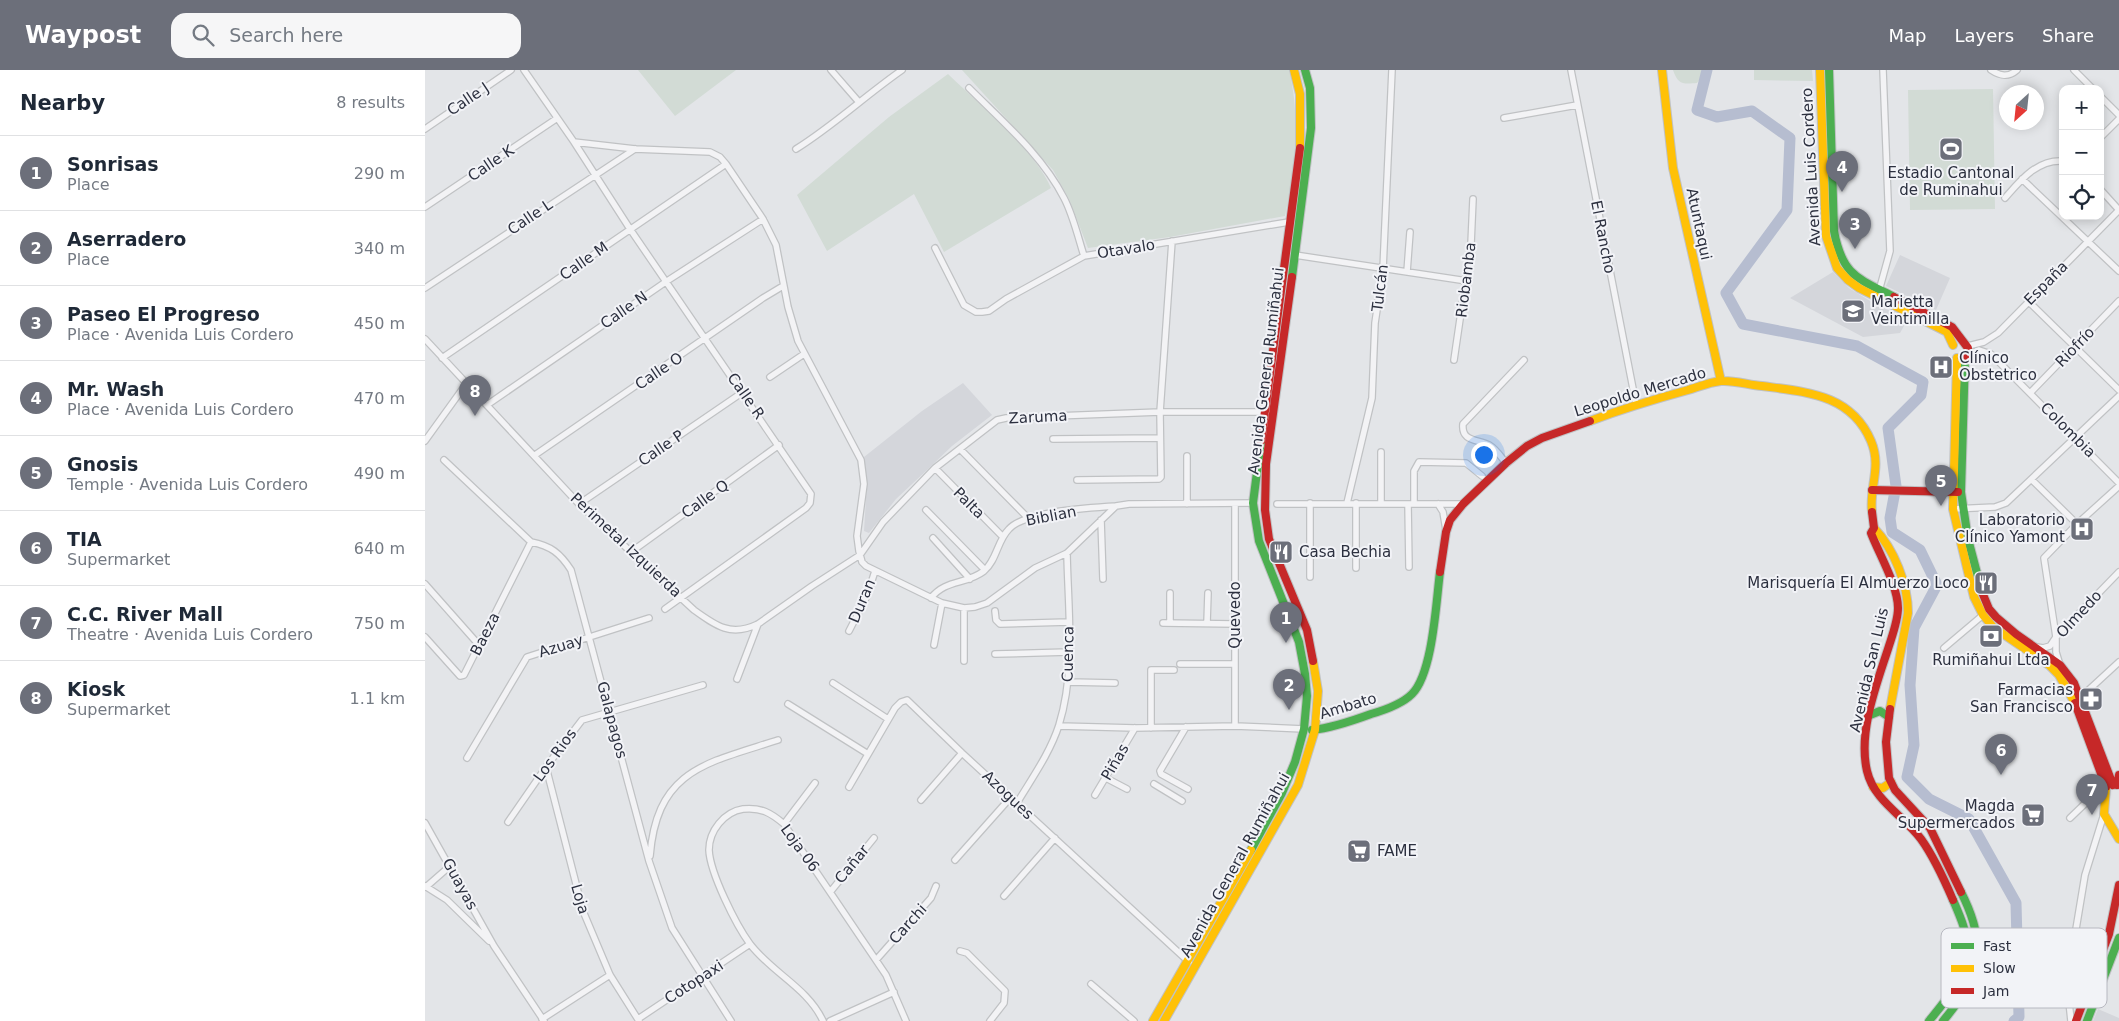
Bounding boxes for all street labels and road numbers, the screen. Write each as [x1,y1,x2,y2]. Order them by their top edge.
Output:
street label: Calle J [444,79,492,119]
street label: Avenida Luis Cordero [1798,87,1824,247]
street label: Calle K [464,140,518,185]
street label: Atuntaqui [1683,186,1715,262]
street label: Calle L [504,195,556,239]
street label: El Rancho [1587,199,1619,275]
street label: Otavalo [1096,236,1156,262]
street label: Calle M [556,238,612,284]
street label: Riobamba [1452,241,1480,319]
street label: España [2020,257,2072,309]
street label: Tulcán [1368,263,1392,314]
street label: Avenida General Rumiñahui [1244,266,1288,476]
street label: Calle N [597,287,651,333]
street label: Riofrío [2052,323,2098,371]
street label: Calle O [632,348,686,394]
street label: Leopoldo Mercado [1572,363,1708,421]
street label: Calle R [724,369,768,423]
street label: Colombia [2037,399,2099,461]
street label: Zaruma [1008,406,1068,428]
street label: Calle P [635,426,687,470]
street label: Calle Q [678,476,732,522]
street label: Palta [950,484,988,522]
street label: Perimetal Izquierda [567,489,685,601]
street label: Biblian [1024,502,1078,530]
street label: Duran [845,576,879,626]
street label: Quevedo [1226,581,1244,649]
street label: Olmedo [2052,586,2106,642]
street label: Avenida San Luis [1846,606,1892,734]
street label: Baeza [467,610,503,658]
street label: Cuenca [1059,626,1077,682]
street label: Azuay [537,631,586,661]
street label: Galapagos [593,679,631,761]
street label: Ambato [1317,689,1379,723]
street label: Los Rios [530,725,580,785]
street label: Piñas [1097,740,1133,784]
street label: Azogues [979,767,1037,823]
street label: Avenida General Rumiñahui [1177,769,1293,961]
street label: Loja 06 [777,821,823,875]
street label: Cañar [831,840,874,887]
street label: Guayas [439,855,482,913]
street label: Loja [567,882,593,916]
street label: Carchi [885,900,931,948]
street label: Cotopaxi [661,956,727,1008]

